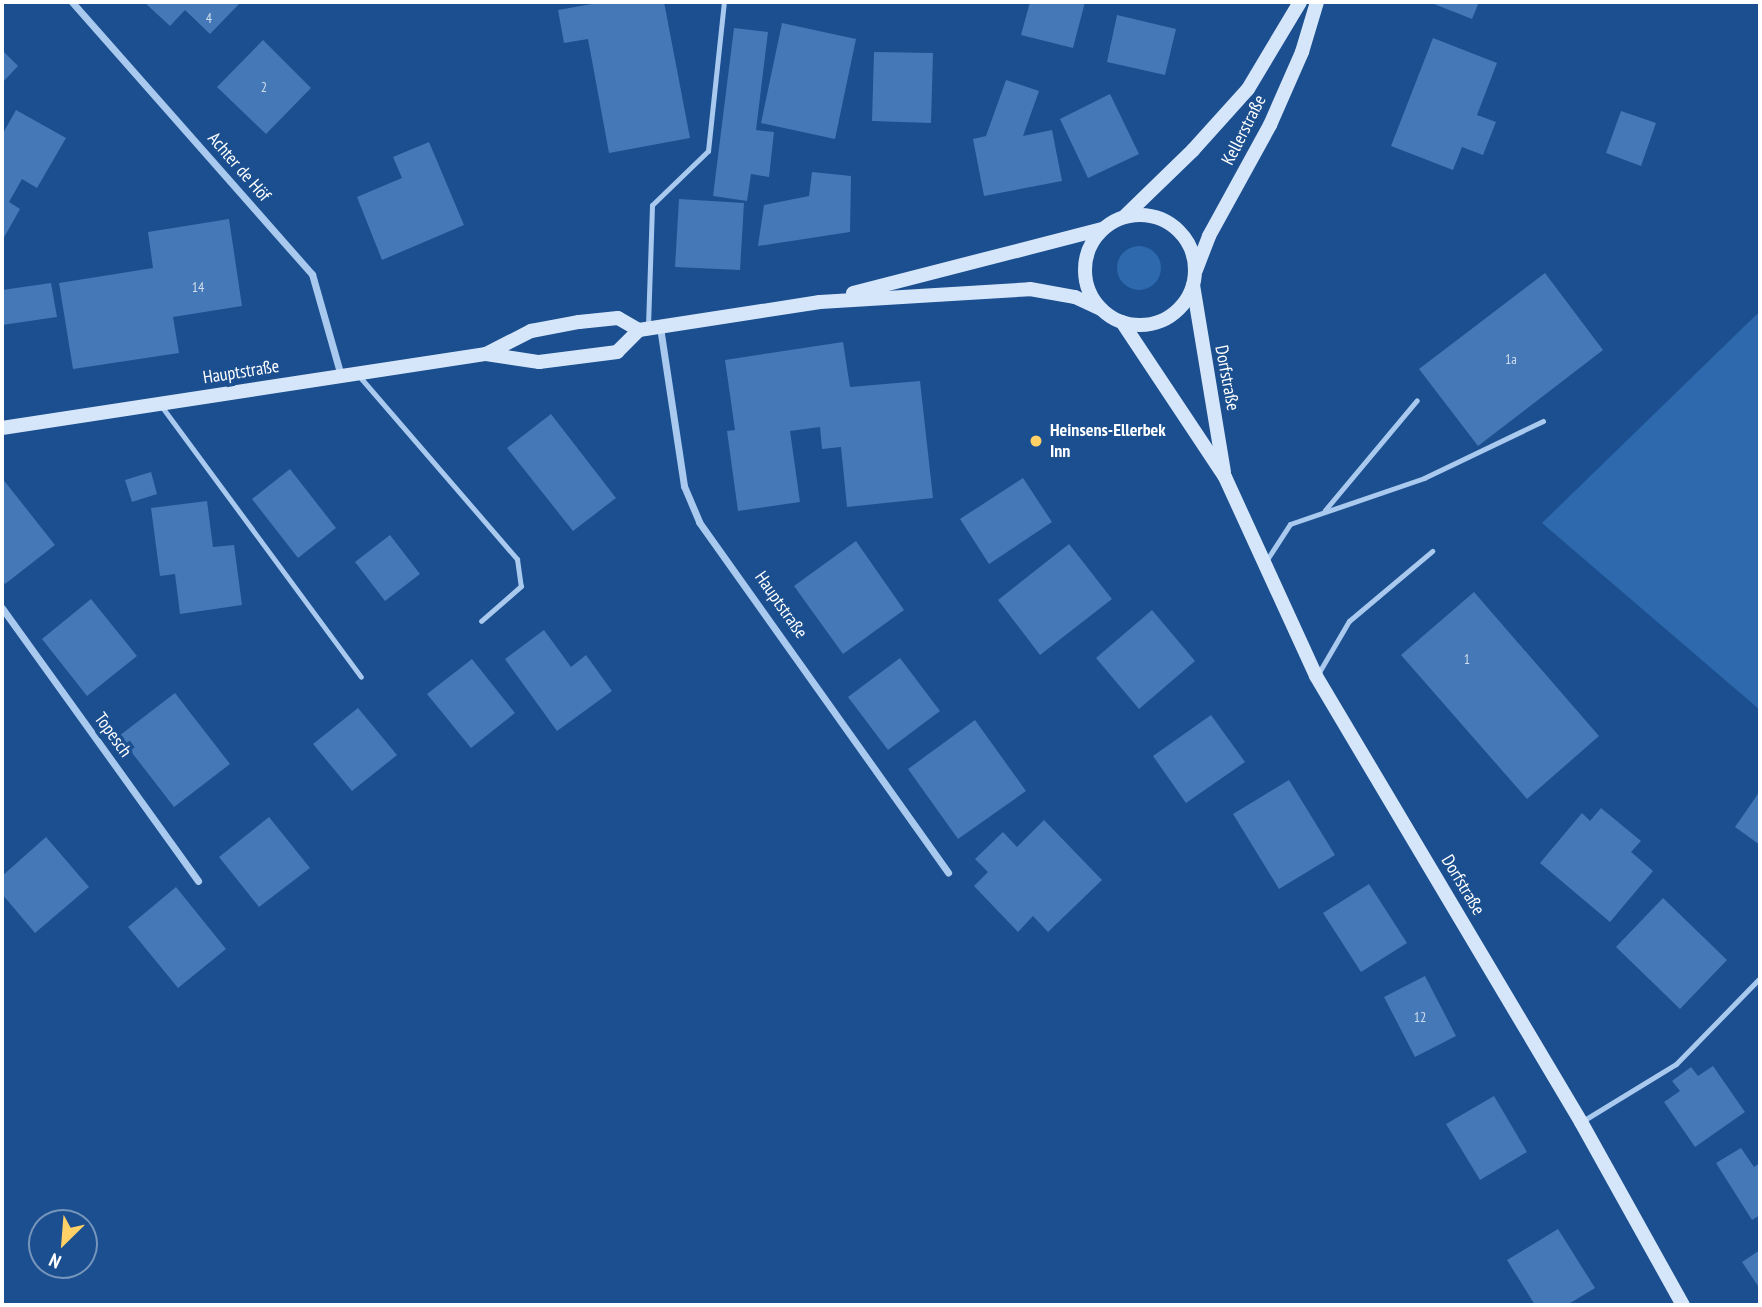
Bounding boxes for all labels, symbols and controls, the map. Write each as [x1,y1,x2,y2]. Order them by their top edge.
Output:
house number: 4 [206,10,212,26]
house number: 2 [261,79,267,95]
street label: Kellerstraße [1217,91,1271,169]
street label: Achter de Höf [203,128,275,206]
house number: 14 [192,279,204,295]
street label: Dorfstraße [1210,343,1244,413]
house number: 1a [1505,351,1517,367]
street label: Hauptstraße [201,355,281,389]
place label: Heinsens-Ellerbek Inn [1050,420,1166,462]
marker: Heinsens-Ellerbek Inn [1028,433,1044,449]
street label: Hauptstraße [750,567,812,643]
house number: 1 [1464,651,1470,667]
street label: Topesch [90,709,136,761]
street label: Dorfstraße [1437,851,1489,919]
house number: 12 [1414,1009,1426,1025]
north arrow [28,1209,98,1279]
text: N [45,1248,65,1274]

